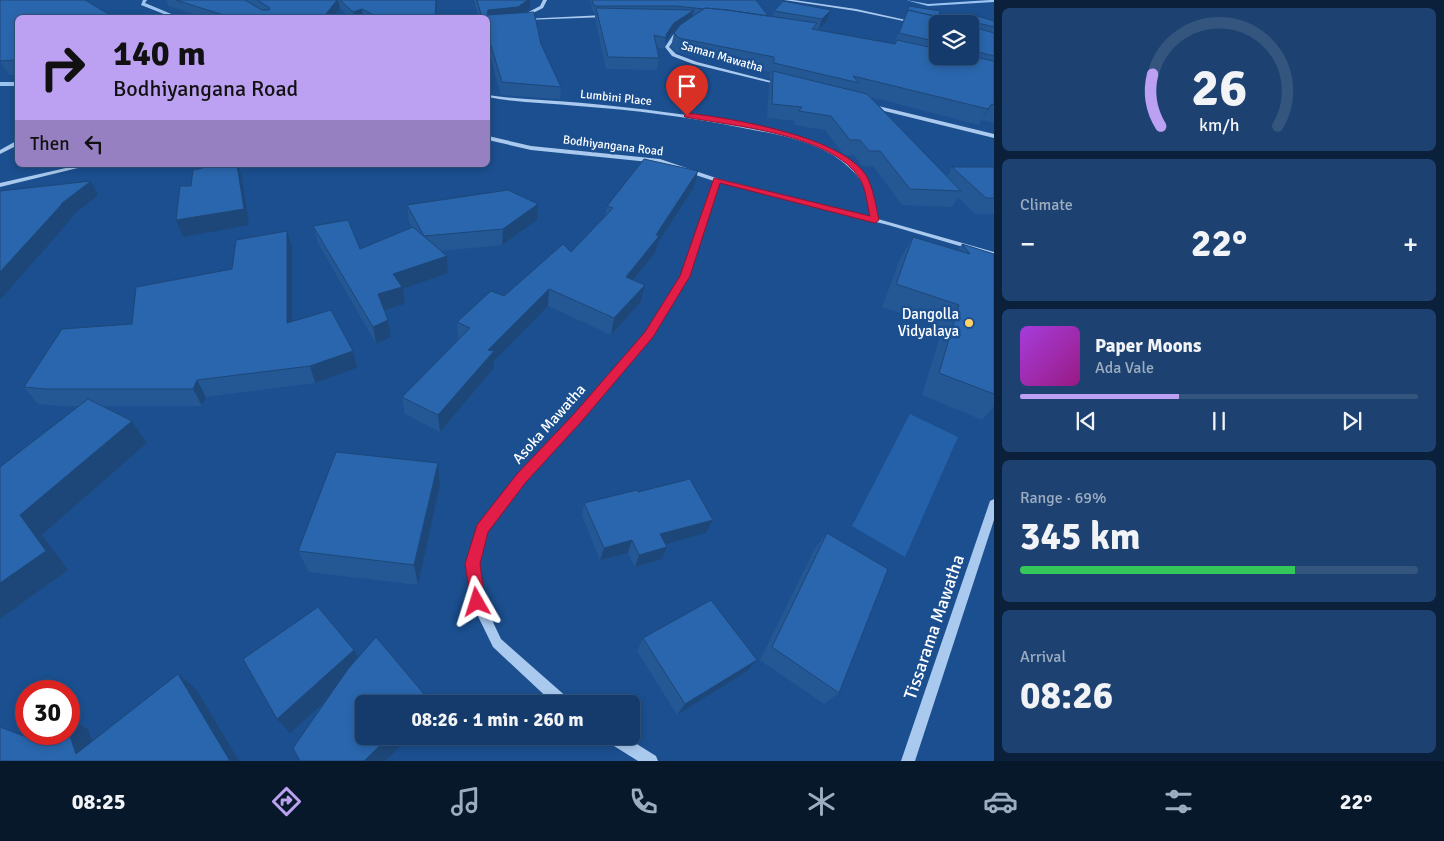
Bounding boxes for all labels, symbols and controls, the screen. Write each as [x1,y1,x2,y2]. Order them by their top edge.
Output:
map controls [929,15,979,65]
button: layers [929,15,979,65]
text: 140 m [113,32,206,75]
icon: right [30,35,95,100]
street label: Saman Mawatha [679,38,765,76]
text: 26 [1191,56,1247,120]
pin [666,65,708,116]
icon: arrive [673,72,701,100]
text: Bodhiyangana Road [113,75,298,102]
street label: Lumbini Place [579,87,653,109]
text: km/h [1199,114,1239,136]
icon: left [80,130,108,158]
text: Then [30,132,70,156]
street label: Bodhiyangana Road [562,132,664,160]
text: Climate [1020,195,1073,215]
text: 22° [1191,220,1247,267]
text: − [1020,227,1035,261]
text: + [1403,227,1418,261]
place label: Dangolla Vidyalaya [898,305,959,340]
marker: Dangolla Vidyalaya [963,317,975,329]
text: Paper Moons [1095,334,1201,358]
text: Ada Vale [1095,358,1154,378]
street label: Asoka Mawatha [509,381,589,467]
icon: previous [1072,407,1100,435]
icon: pause [1205,407,1233,435]
icon: next [1338,407,1366,435]
text: Range · 69% [1020,488,1106,508]
text: 345 km [1020,513,1141,560]
street label: Tissarama Mawatha [899,552,969,702]
position arrow [450,575,502,627]
text: Arrival [1020,647,1066,667]
text: 08:26 [1020,672,1113,719]
speed limit sign: 30 [15,680,80,745]
text: 08:26 · 1 min · 260 m [411,708,584,732]
icon: directions [269,784,304,819]
icon: music [448,784,483,819]
icon: phone [626,784,661,819]
icon: climate [804,784,839,819]
icon: car [983,784,1018,819]
icon: filters [1161,784,1196,819]
text: 08:25 [72,788,126,815]
text: 22° [1340,788,1372,815]

